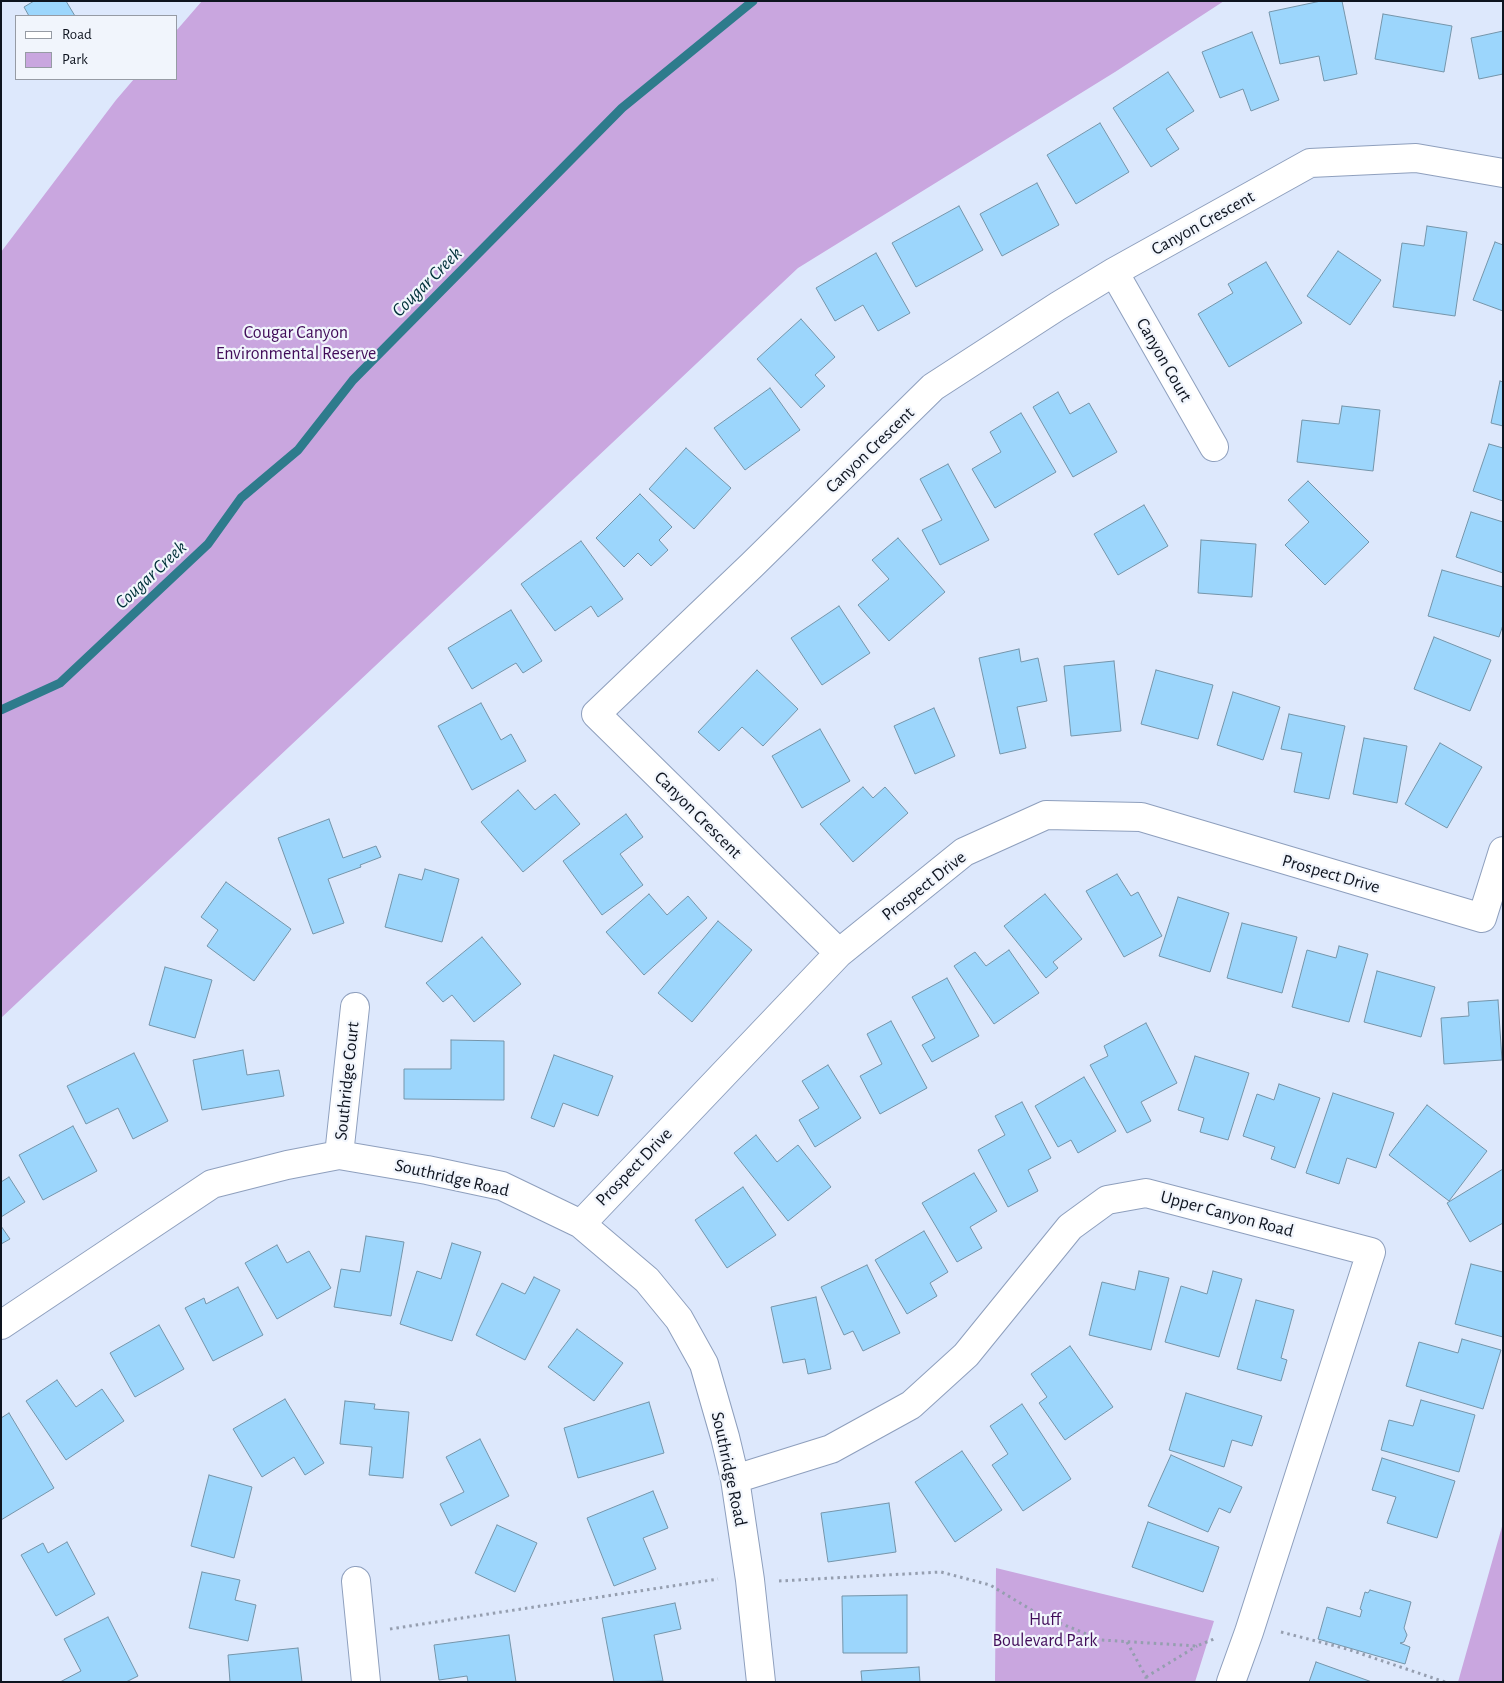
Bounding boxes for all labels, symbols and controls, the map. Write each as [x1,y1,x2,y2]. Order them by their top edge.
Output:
legend [15,15,178,80]
text: Road [62,27,92,42]
text: Park [62,52,88,67]
street label: Canyon Crescent [1148,186,1258,260]
water label: Cougar Creek [387,242,467,322]
street label: Canyon Court [1131,314,1197,406]
park label: Cougar Canyon Environmental Reserve [216,322,376,364]
street label: Canyon Crescent [821,402,919,498]
water label: Cougar Creek [110,536,192,614]
street label: Canyon Crescent [650,767,746,863]
street label: Prospect Drive [878,846,970,926]
street label: Prospect Drive [1280,850,1382,898]
street label: Southridge Court [330,1021,364,1141]
street label: Prospect Drive [591,1123,677,1211]
street label: Southridge Road [393,1154,511,1202]
street label: Upper Canyon Road [1158,1186,1296,1242]
street label: Southridge Road [706,1410,752,1528]
park label: Huff Boulevard Park [993,1609,1097,1652]

